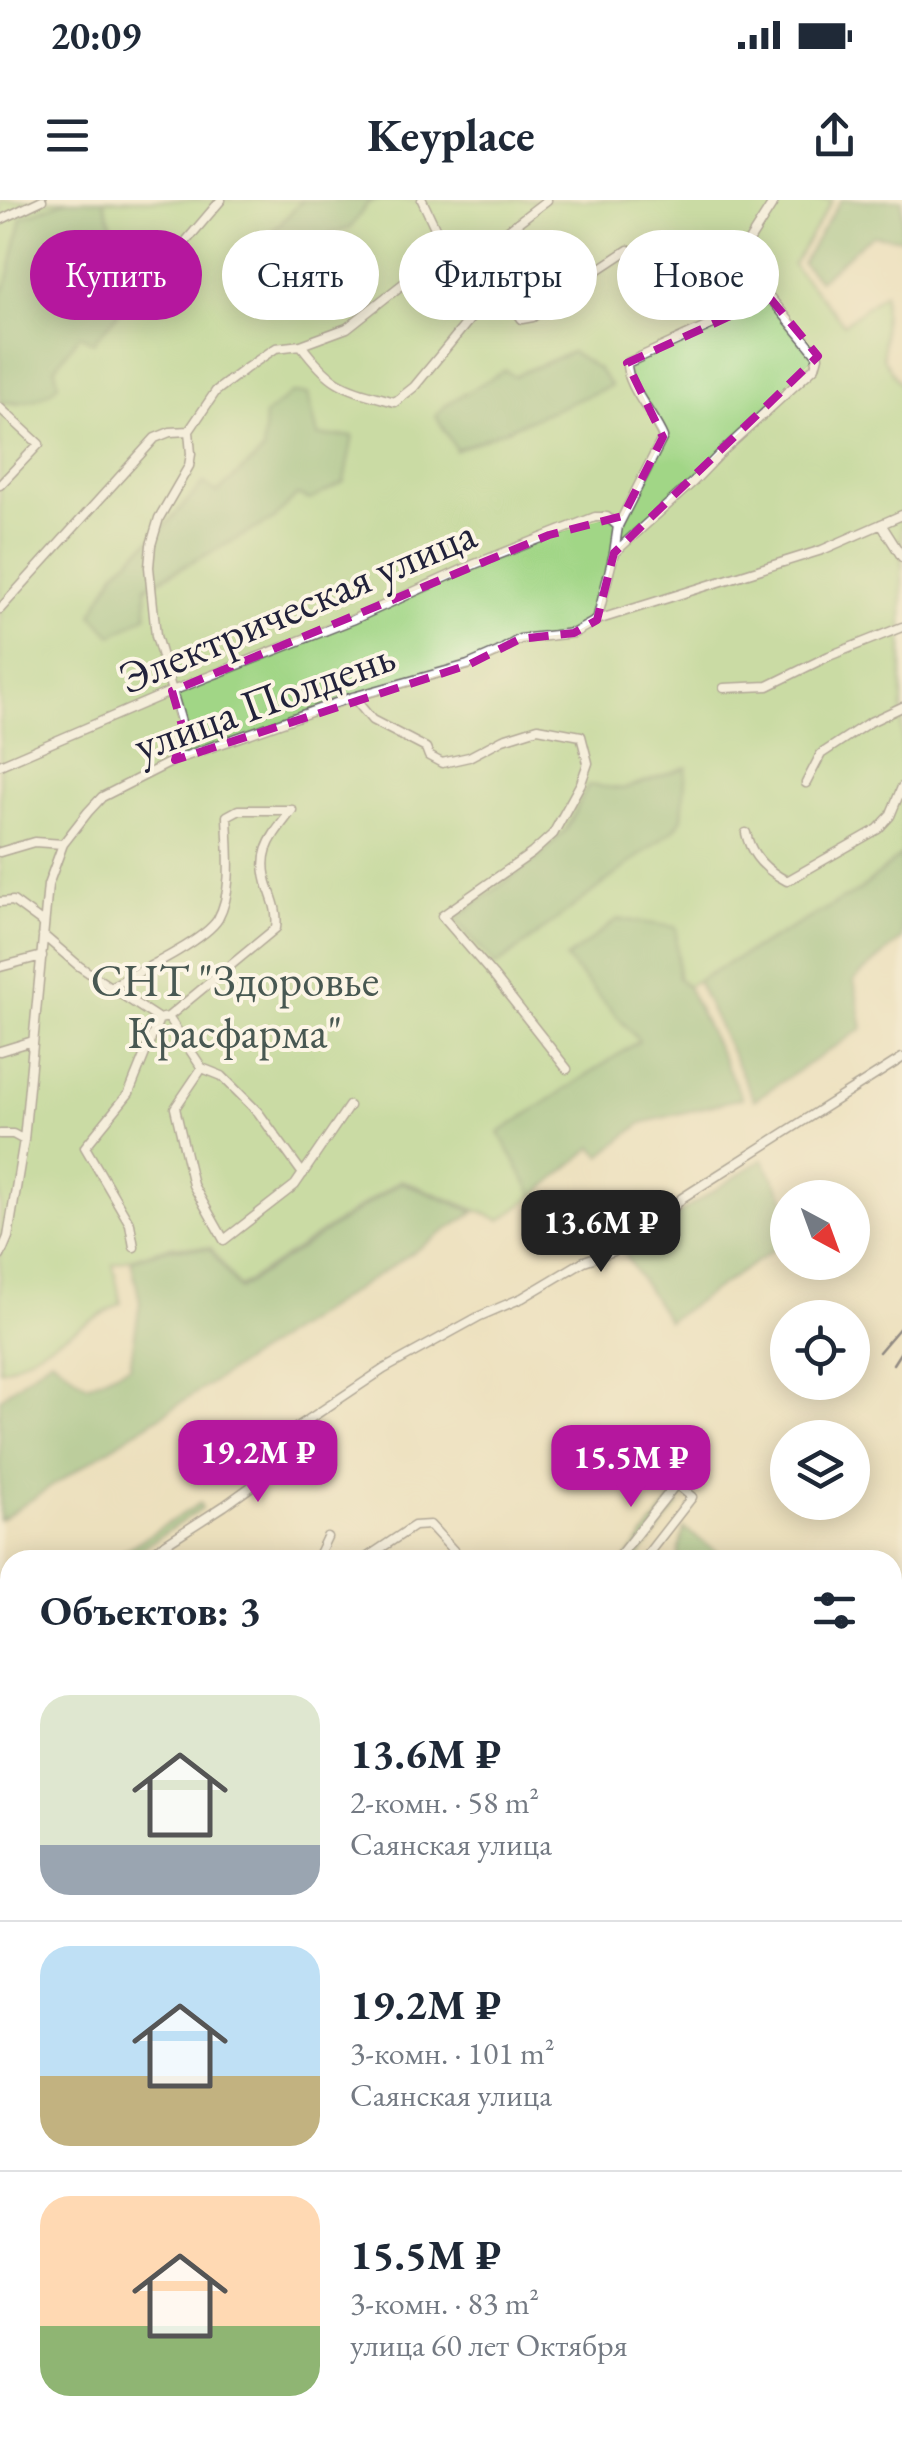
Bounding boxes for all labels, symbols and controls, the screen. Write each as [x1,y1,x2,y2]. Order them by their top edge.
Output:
text: 20:09 [50,11,141,60]
text: Keyplace [367,106,535,164]
icon: menu [40,108,95,163]
icon: share [807,108,862,163]
chip: Купить [30,230,202,320]
chip: Снять [222,230,379,320]
chip: Фильтры [399,230,597,320]
chip: Новое [617,230,779,320]
street label: Электрическая улица [110,504,484,706]
street label: улица Полдень [125,626,403,774]
park label: СНТ "Здоровье Красфарма" [91,951,379,1061]
north arrow [770,1180,870,1280]
map controls [770,1180,870,1520]
pin: 13.6M ₽ [509,1190,693,1275]
text: 13.6M ₽ [543,1201,659,1243]
button: locate [770,1300,870,1400]
pin: 19.2M ₽ [166,1420,350,1505]
button: layers [770,1420,870,1520]
pin: 15.5M ₽ [539,1425,723,1510]
text: 19.2M ₽ [200,1431,316,1473]
text: 15.5M ₽ [573,1436,689,1478]
text: Объектов: 3 [40,1583,261,1638]
icon: filters [807,1583,862,1638]
text: 13.6M ₽ [350,1726,501,1781]
icon: home [120,1735,240,1855]
text: 2-комн. · 58 m² [350,1781,539,1823]
text: Саянская улица [350,1823,552,1865]
text: 19.2M ₽ [350,1977,501,2032]
icon: home [120,1986,240,2106]
text: 3-комн. · 101 m² [350,2032,555,2074]
text: Саянская улица [350,2074,552,2116]
text: 15.5M ₽ [350,2227,501,2282]
icon: home [120,2236,240,2356]
text: 3-комн. · 83 m² [350,2282,539,2324]
text: улица 60 лет Октября [350,2324,628,2366]

